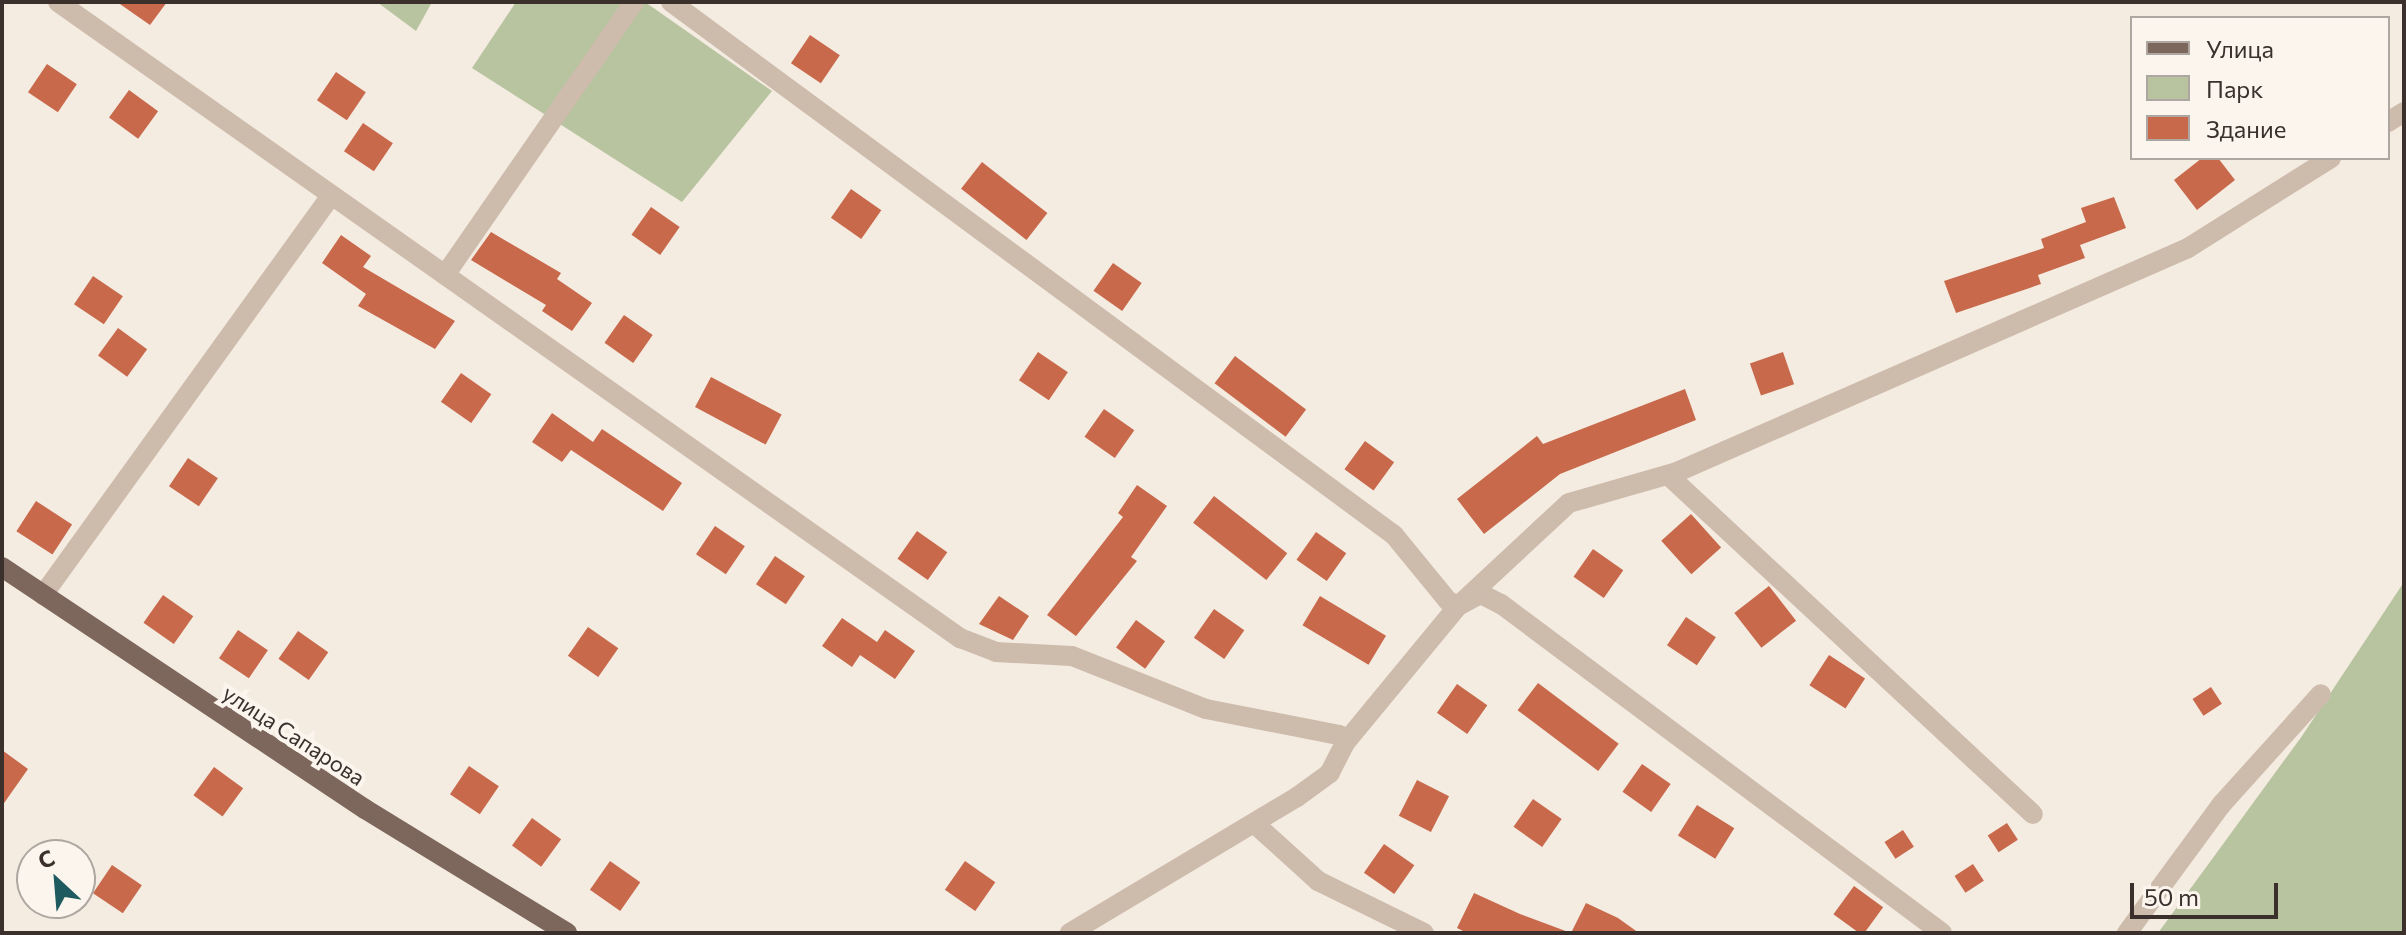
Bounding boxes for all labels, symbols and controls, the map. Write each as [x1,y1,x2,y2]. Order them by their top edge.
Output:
legend [2130,16,2390,160]
text: Улица [2206,34,2274,63]
text: Парк [2206,74,2263,103]
text: Здание [2206,114,2286,143]
street label: улица Сапарова [218,679,370,791]
north arrow [16,839,96,919]
text: С [33,843,59,874]
scale bar [2134,867,2282,917]
text: 50 m [2144,882,2199,911]

